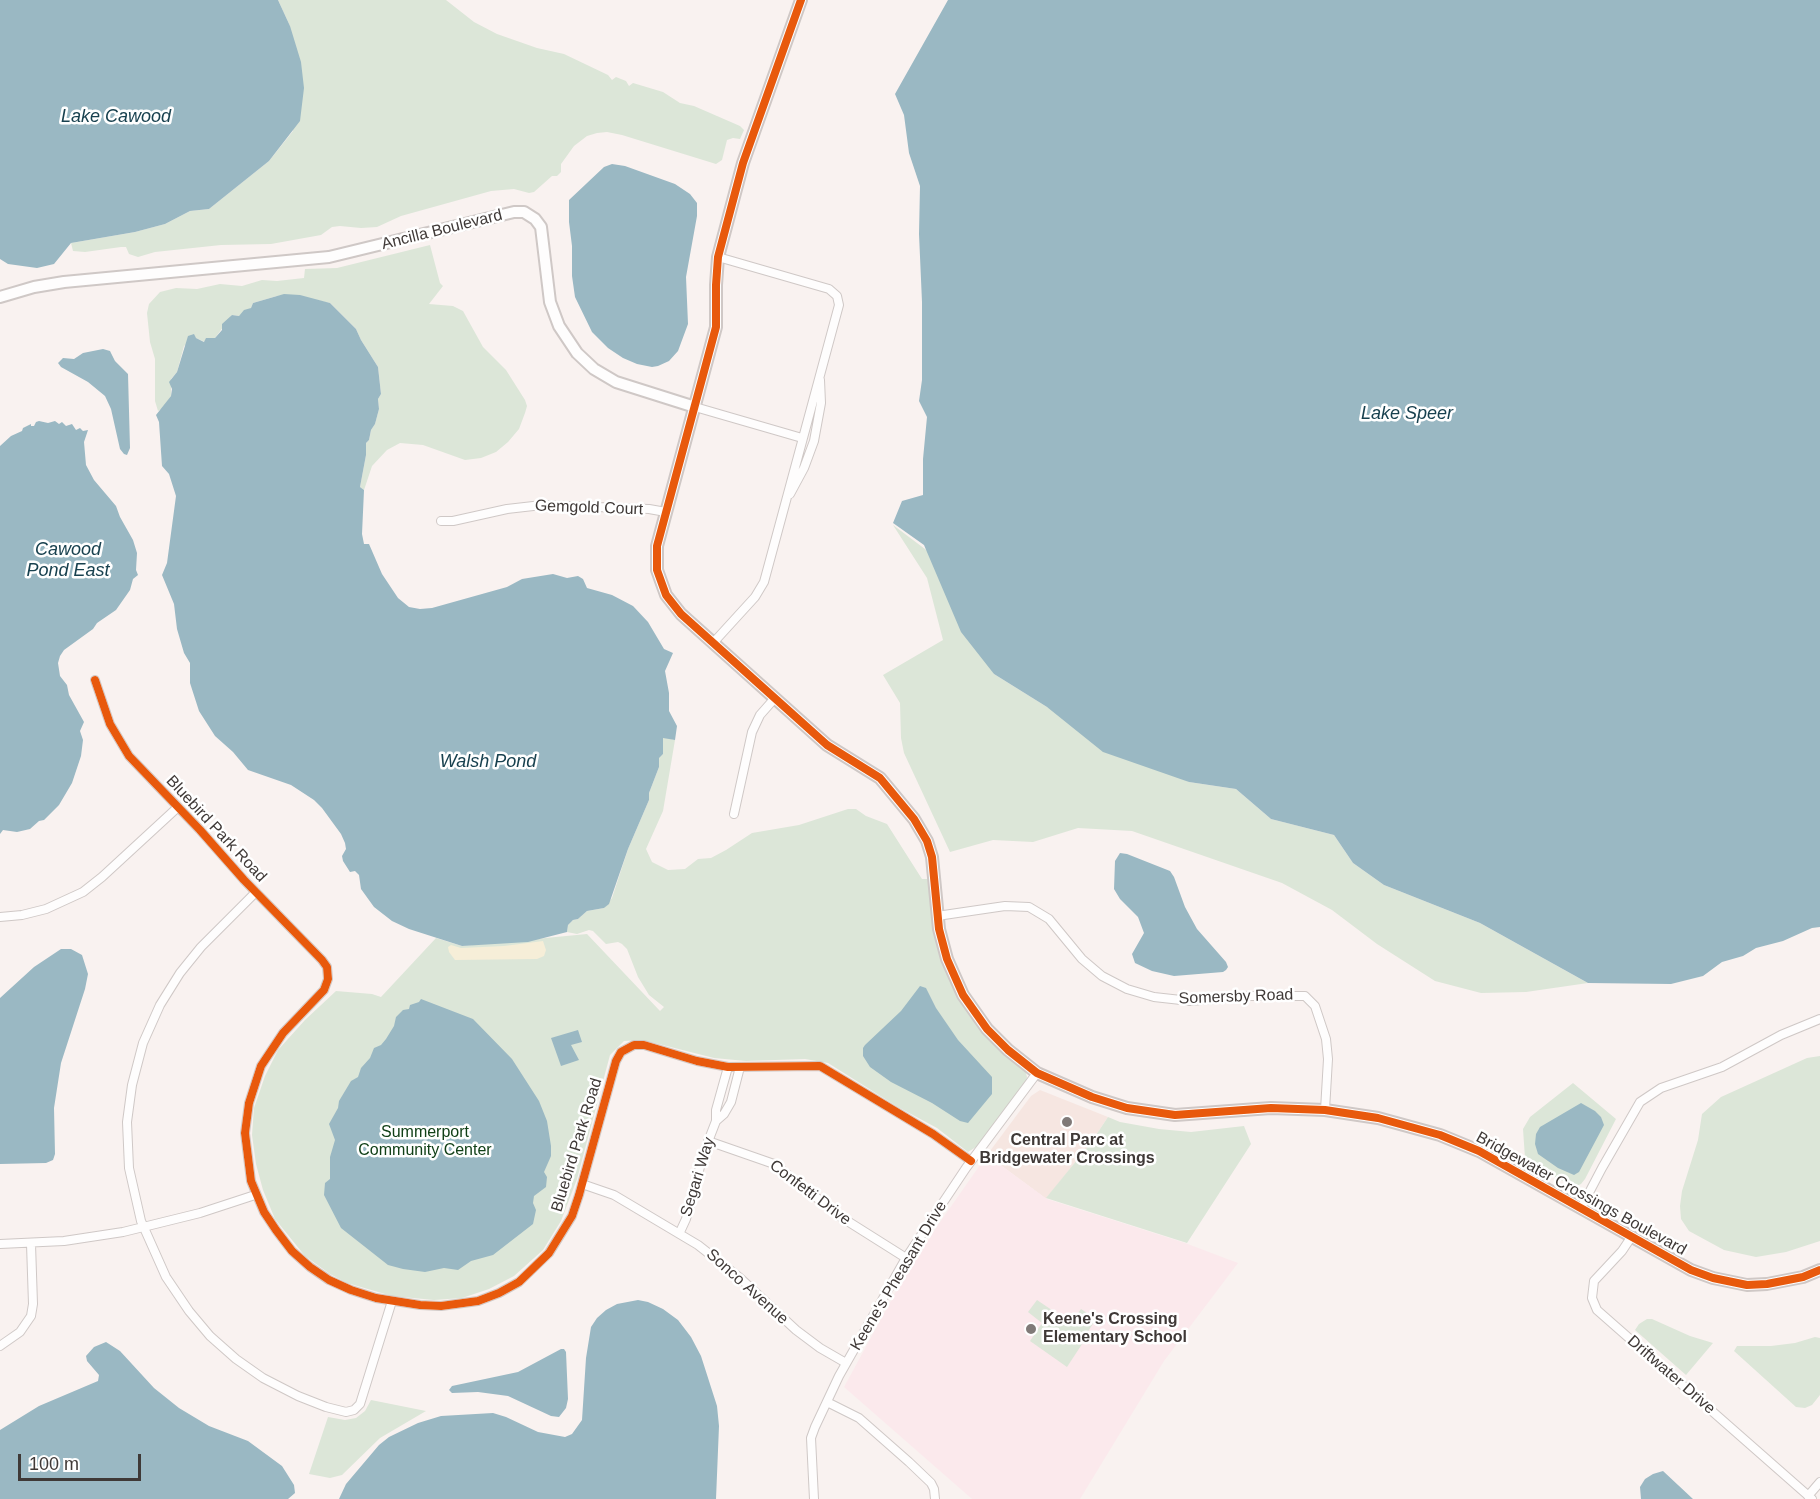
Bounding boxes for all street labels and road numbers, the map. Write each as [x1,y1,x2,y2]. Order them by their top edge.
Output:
street label: Ancilla Boulevard [380,206,504,254]
street label: Gemgold Court [534,497,644,519]
street label: Bluebird Park Road [162,772,270,886]
street label: Somersby Road [1178,985,1294,1009]
street label: Bluebird Park Road [548,1076,606,1214]
street label: Bridgewater Crossings Boulevard [1473,1128,1689,1260]
street label: Segari Way [677,1135,719,1219]
street label: Confetti Drive [766,1156,854,1230]
street label: Keene's Pheasant Drive [847,1198,951,1354]
street label: Sonco Avenue [702,1245,792,1329]
street label: Driftwater Drive [1623,1332,1719,1418]

